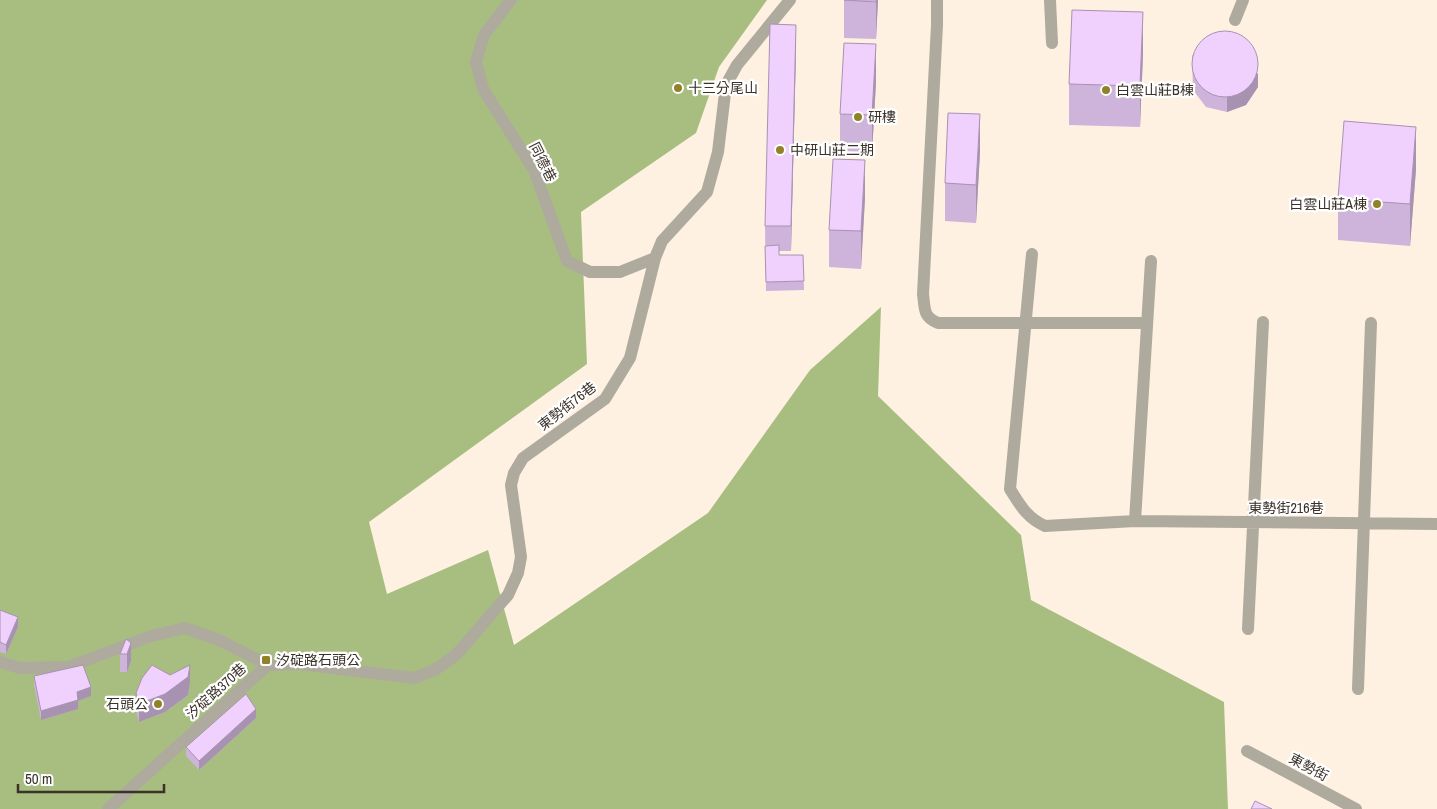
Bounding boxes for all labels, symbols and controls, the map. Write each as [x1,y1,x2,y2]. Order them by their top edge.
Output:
place label: 十三分尾山 [688,79,758,97]
place label: 白雲山莊B棟 [1116,81,1194,99]
marker: 十三分尾山 [672,82,684,94]
marker: 白雲山莊B棟 [1100,84,1112,96]
place label: 研樓 [868,108,896,126]
marker: 研樓 [852,111,864,123]
street label: 同德巷 [525,139,561,185]
place label: 中研山莊二期 [790,141,874,159]
marker: 中研山莊二期 [774,144,786,156]
place label: 白雲山莊A棟 [1289,195,1367,213]
marker: 白雲山莊A棟 [1371,198,1383,210]
street label: 東勢街76巷 [534,378,600,434]
street label: 東勢街216巷 [1248,499,1324,517]
place label: 汐碇路石頭公 [276,651,360,669]
marker: 汐碇路石頭公 [260,654,272,666]
street label: 汐碇路370巷 [182,659,250,723]
place label: 石頭公 [106,695,148,713]
marker: 石頭公 [152,698,164,710]
street label: 東勢街 [1286,749,1332,785]
scale bar [18,762,164,794]
text: 50 m [25,768,52,789]

